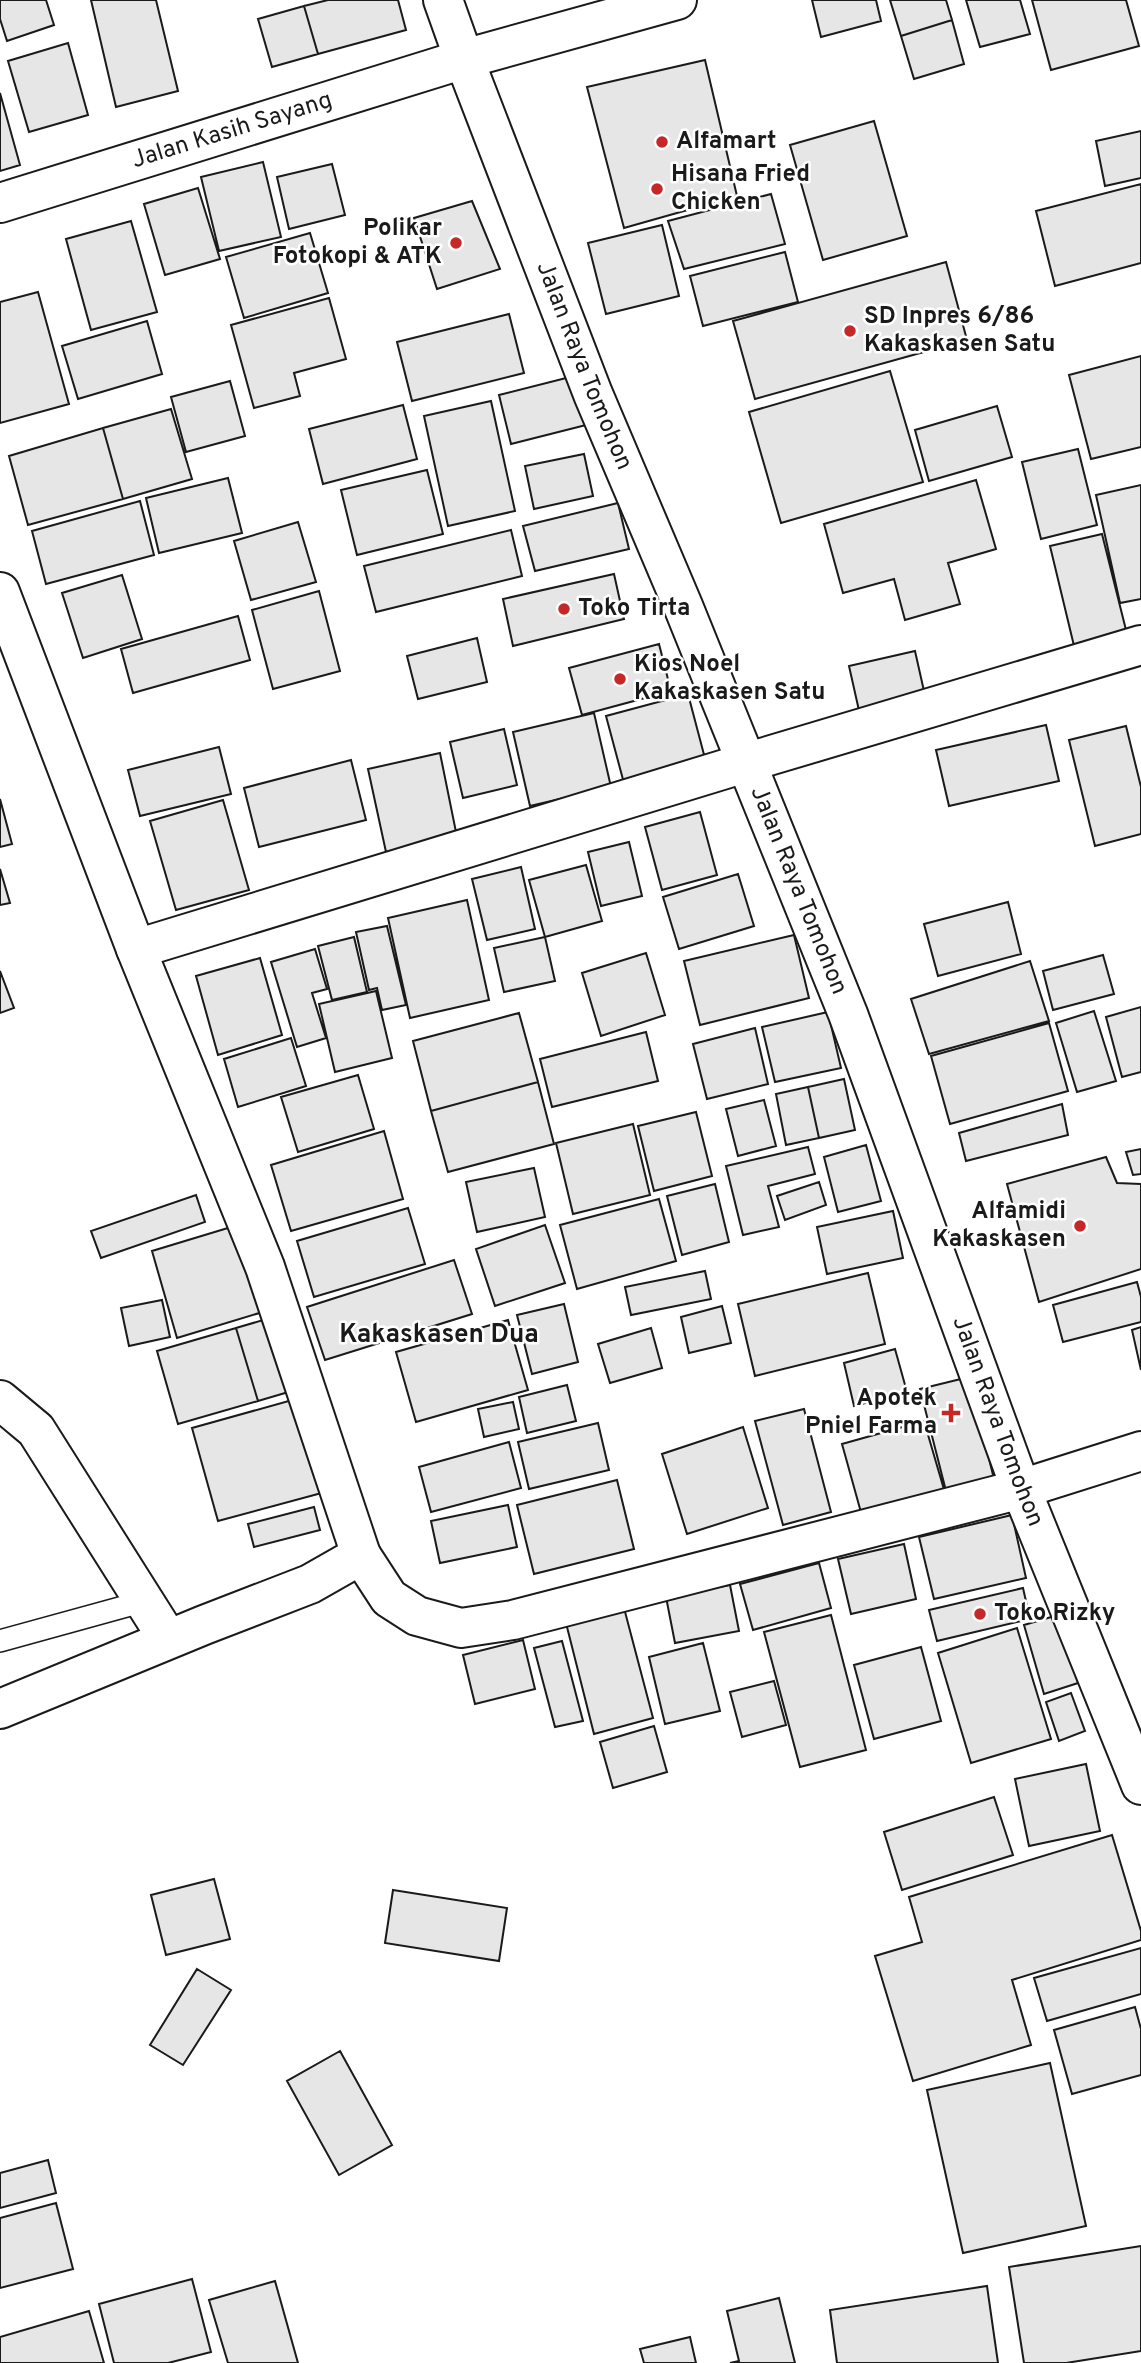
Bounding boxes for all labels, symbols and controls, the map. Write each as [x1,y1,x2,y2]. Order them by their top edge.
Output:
street label: Jalan Kasih Sayang [128,86,336,176]
place label: Alfamart [676,127,776,157]
marker: Alfamart [654,134,670,150]
place label: Hisana Fried Chicken [671,160,810,218]
marker: Hisana Fried Chicken [649,181,665,197]
place label: Polikar Fotokopi & ATK [273,214,442,272]
marker: Polikar Fotokopi & ATK [448,235,464,251]
street label: Jalan Raya Tomohon [528,257,639,475]
place label: SD Inpres 6/86 Kakaskasen Satu [864,302,1055,360]
marker: SD Inpres 6/86 Kakaskasen Satu [842,323,858,339]
place label: Toko Tirta [578,594,690,624]
marker: Toko Tirta [556,601,572,617]
place label: Kios Noel Kakaskasen Satu [634,650,825,708]
marker: Kios Noel Kakaskasen Satu [612,671,628,687]
street label: Jalan Raya Tomohon [743,782,854,999]
place label: Alfamidi Kakaskasen [932,1197,1066,1255]
marker: Alfamidi Kakaskasen [1072,1218,1088,1234]
street label: Jalan Raya Tomohon [944,1312,1050,1531]
district label: Kakaskasen Dua [339,1319,539,1352]
place label: Apotek Pniel Farma [805,1384,937,1442]
marker: Apotek Pniel Farma [943,1405,959,1421]
place label: Toko Rizky [994,1599,1115,1629]
marker: Toko Rizky [972,1606,988,1622]

